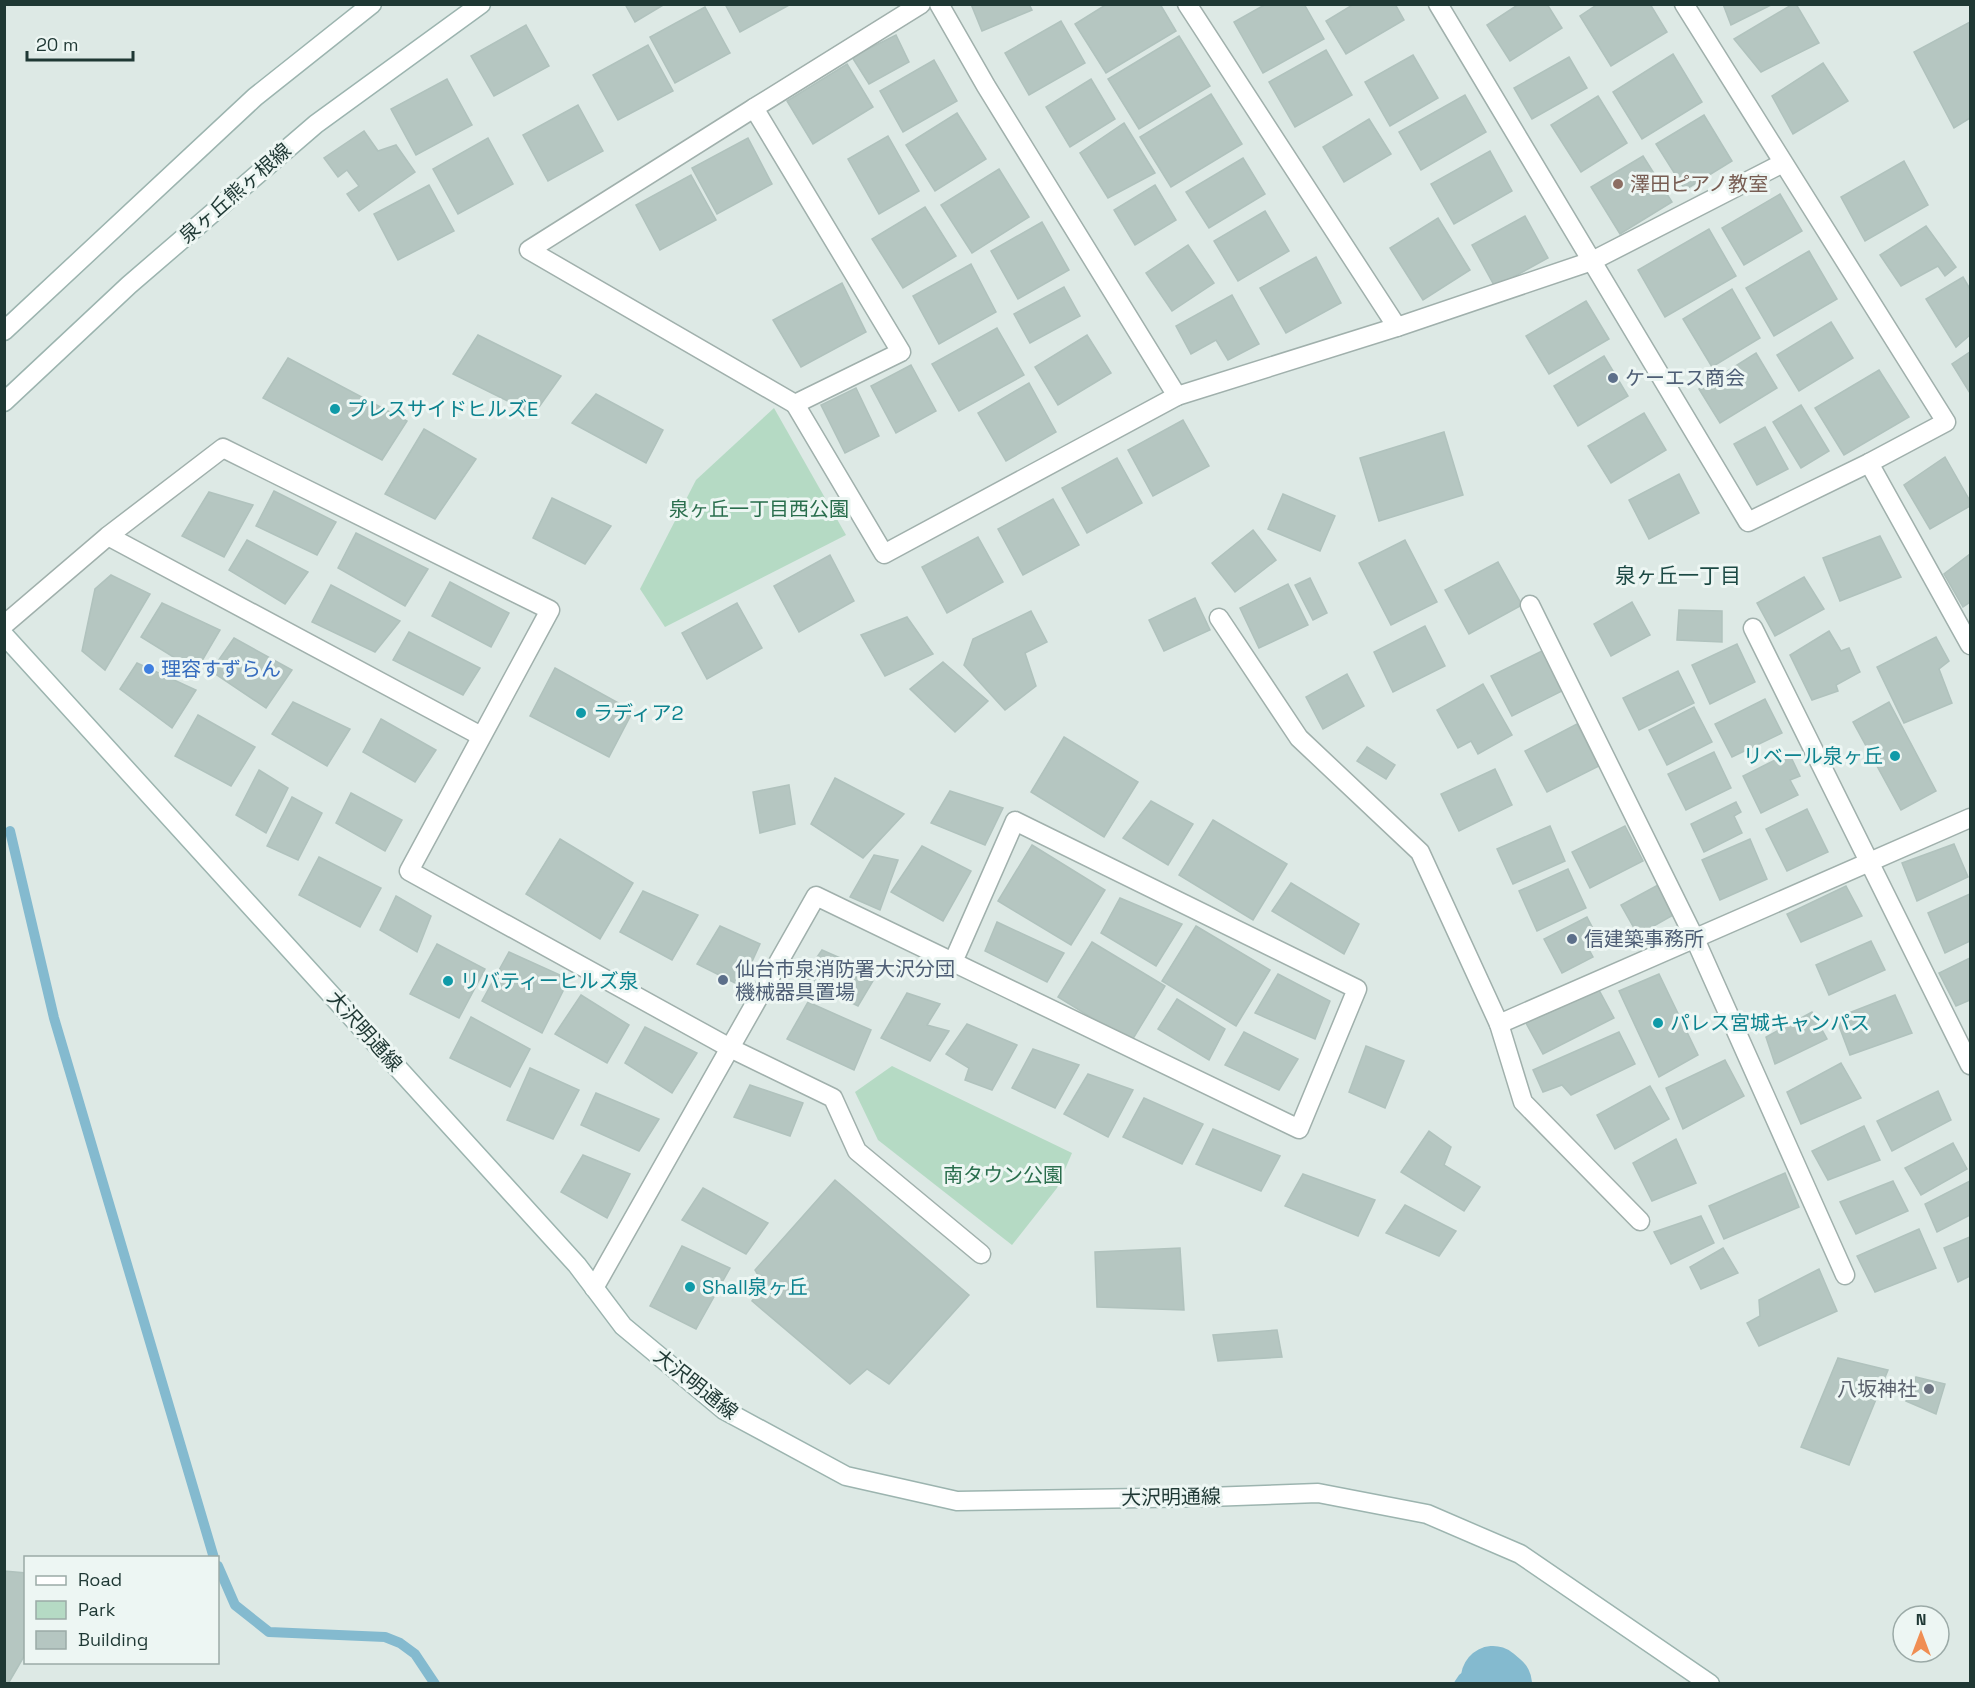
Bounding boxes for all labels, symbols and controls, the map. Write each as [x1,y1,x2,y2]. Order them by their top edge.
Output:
scale bar [27,24,134,62]
text: 20 m [36,33,79,56]
street label: 泉ヶ丘熊ヶ根線 [174,137,296,249]
place label: 澤田ピアノ教室 [1630,171,1768,197]
marker: 澤田ピアノ教室 [1611,177,1625,191]
place label: ケーエス商会 [1625,365,1745,391]
marker: ケーエス商会 [1606,371,1620,385]
place label: プレスサイドヒルズE [347,396,538,422]
marker: プレスサイドヒルズE [328,402,342,416]
park label: 泉ヶ丘一丁目西公園 [669,496,849,522]
district label: 泉ヶ丘一丁目 [1615,562,1741,589]
place label: 理容すずらん [161,656,281,682]
marker: 理容すずらん [142,662,156,676]
place label: ラディア2 [593,700,684,726]
marker: ラディア2 [574,706,588,720]
place label: リベール泉ヶ丘 [1743,743,1883,769]
marker: リベール泉ヶ丘 [1888,749,1902,763]
place label: 信建築事務所 [1584,926,1704,952]
marker: 信建築事務所 [1565,932,1579,946]
place label: 仙台市泉消防署大沢分団 機械器具置場 [735,956,955,1005]
place label: リバティーヒルズ泉 [460,968,639,994]
marker: 仙台市泉消防署大沢分団 機械器具置場 [716,973,730,987]
marker: リバティーヒルズ泉 [441,974,455,988]
street label: 大沢明通線 [322,985,408,1077]
place label: パレス宮城キャンパス [1670,1010,1870,1036]
marker: パレス宮城キャンパス [1651,1016,1665,1030]
park label: 南タウン公園 [943,1162,1063,1188]
place label: Shall泉ヶ丘 [702,1274,808,1300]
marker: Shall泉ヶ丘 [683,1280,697,1294]
street label: 大沢明通線 [649,1343,743,1425]
place label: 八坂神社 [1837,1376,1917,1402]
marker: 八坂神社 [1922,1382,1936,1396]
street label: 大沢明通線 [1121,1483,1221,1511]
legend [24,1556,219,1664]
text: Road [78,1568,122,1591]
text: Park [78,1598,116,1621]
north arrow [1891,1604,1951,1664]
text: N [1916,1609,1926,1630]
text: Building [78,1628,148,1651]

